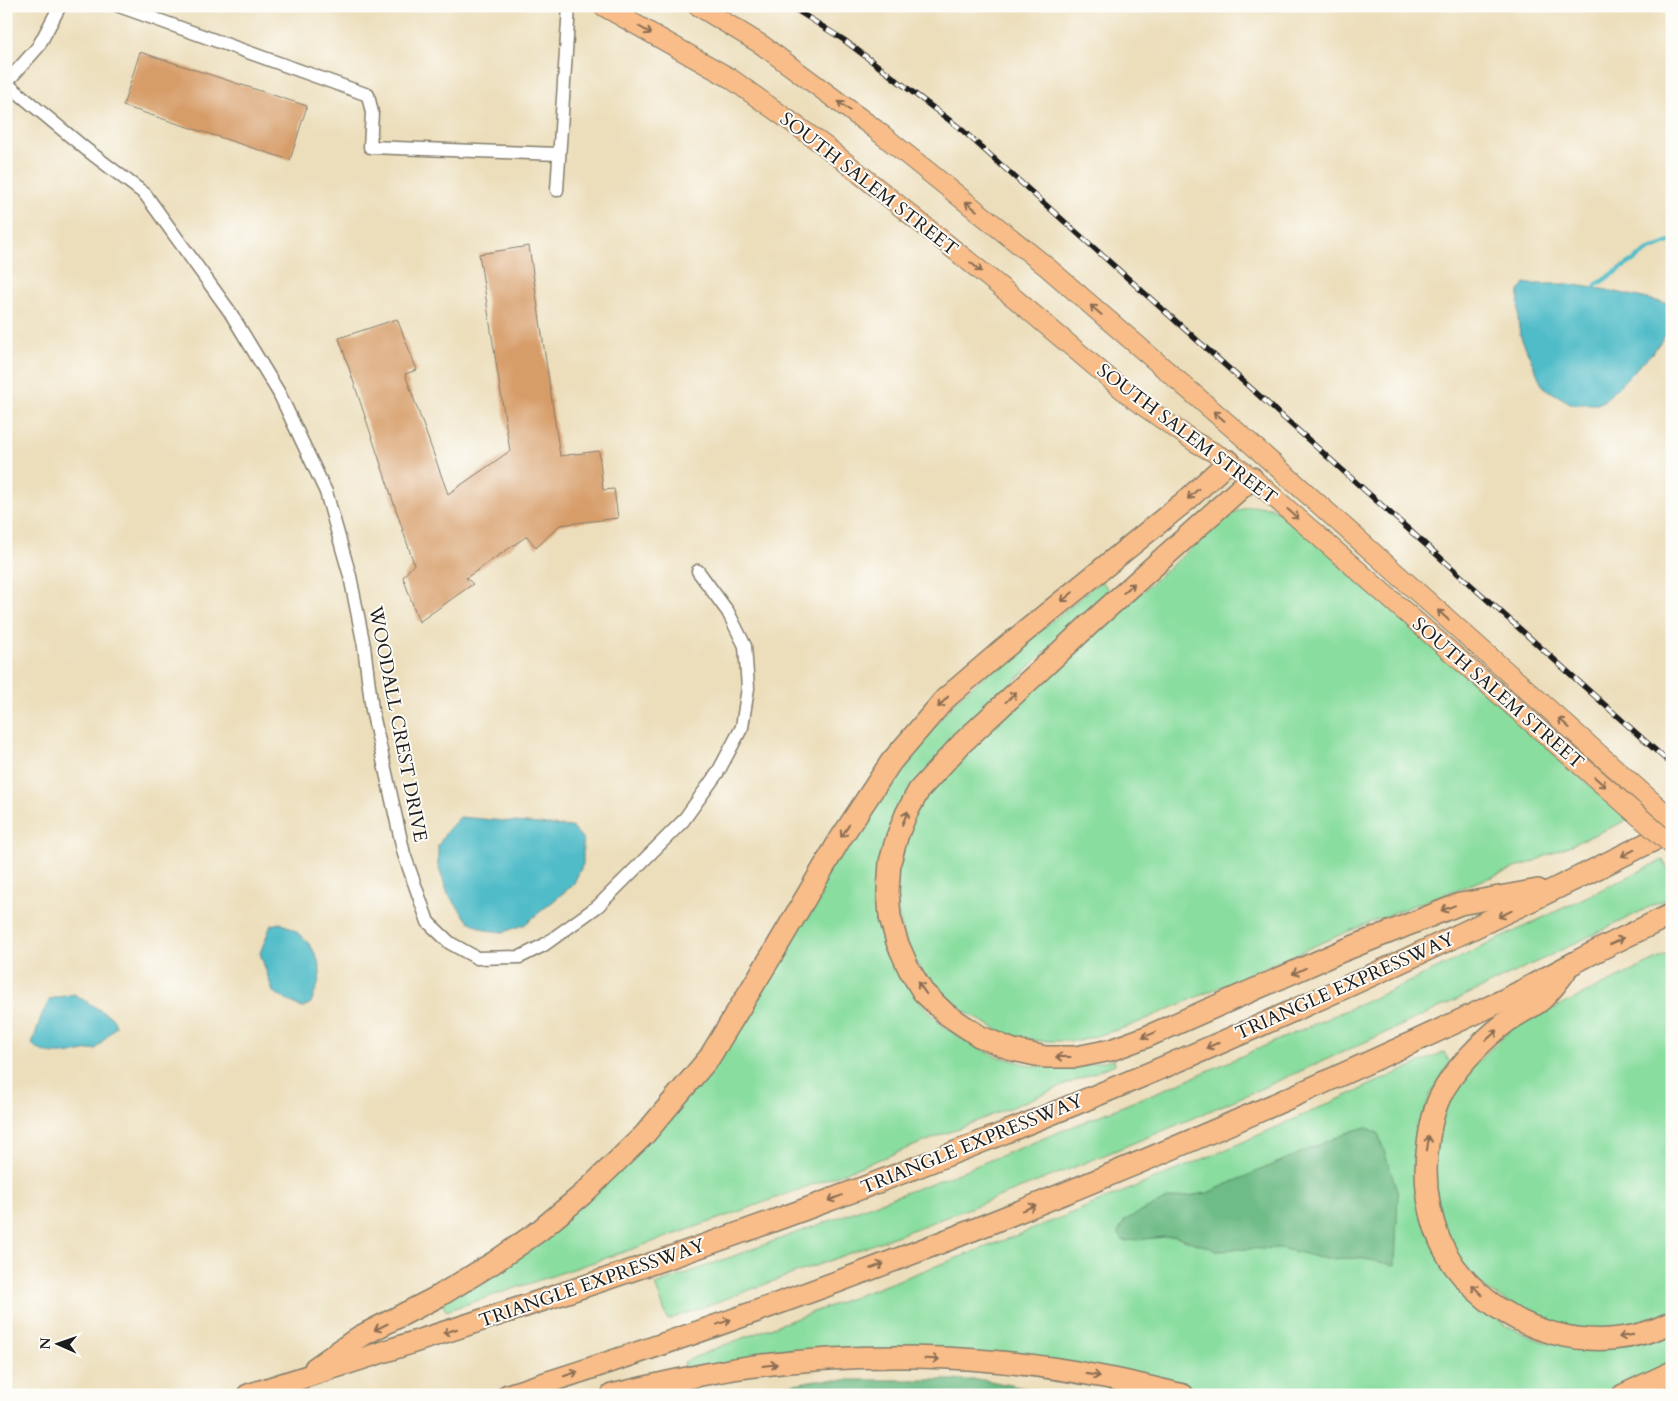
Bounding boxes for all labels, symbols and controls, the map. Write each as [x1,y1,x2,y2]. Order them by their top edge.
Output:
one-way arrow [638,26,652,36]
one-way arrow [837,101,851,111]
street label: SOUTH SALEM STREET [774,106,964,262]
one-way arrow [965,201,978,212]
one-way arrow [969,262,982,273]
one-way arrow [1090,304,1103,316]
street label: SOUTH SALEM STREET [1091,358,1283,511]
one-way arrow [1213,410,1226,422]
one-way arrow [1187,488,1200,500]
one-way arrow [1286,509,1299,520]
one-way arrow [1123,582,1136,594]
one-way arrow [1061,592,1074,603]
street label: WOODALL CREST DRIVE [362,603,434,844]
one-way arrow [1437,610,1450,621]
street label: SOUTH SALEM STREET [1407,611,1589,775]
one-way arrow [1005,691,1018,703]
one-way arrow [937,695,949,708]
one-way arrow [1558,718,1571,729]
one-way arrow [1594,776,1607,788]
one-way arrow [900,811,910,826]
one-way arrow [840,824,851,838]
one-way arrow [1621,849,1636,858]
one-way arrow [1441,905,1456,914]
one-way arrow [1498,909,1513,919]
street label: TRIANGLE EXPRESSWAY [1231,926,1459,1046]
one-way arrow [1610,936,1625,946]
one-way arrow [1291,966,1306,976]
one-way arrow [917,981,927,995]
one-way arrow [1485,1030,1498,1041]
one-way arrow [1142,1031,1157,1041]
one-way arrow [1206,1041,1221,1051]
one-way arrow [1055,1052,1071,1062]
street label: TRIANGLE EXPRESSWAY [857,1087,1088,1200]
one-way arrow [1423,1135,1433,1151]
one-way arrow [828,1194,844,1203]
one-way arrow [1021,1202,1036,1212]
street label: TRIANGLE EXPRESSWAY [476,1232,709,1334]
one-way arrow [869,1261,884,1270]
one-way arrow [1471,1284,1483,1296]
one-way arrow [716,1316,732,1326]
north arrow [32,1318,82,1368]
one-way arrow [373,1322,388,1332]
one-way arrow [443,1327,459,1336]
one-way arrow [1618,1332,1634,1342]
text: N [36,1337,55,1350]
one-way arrow [924,1354,940,1363]
one-way arrow [762,1360,778,1370]
one-way arrow [562,1369,578,1378]
one-way arrow [1085,1370,1101,1380]

